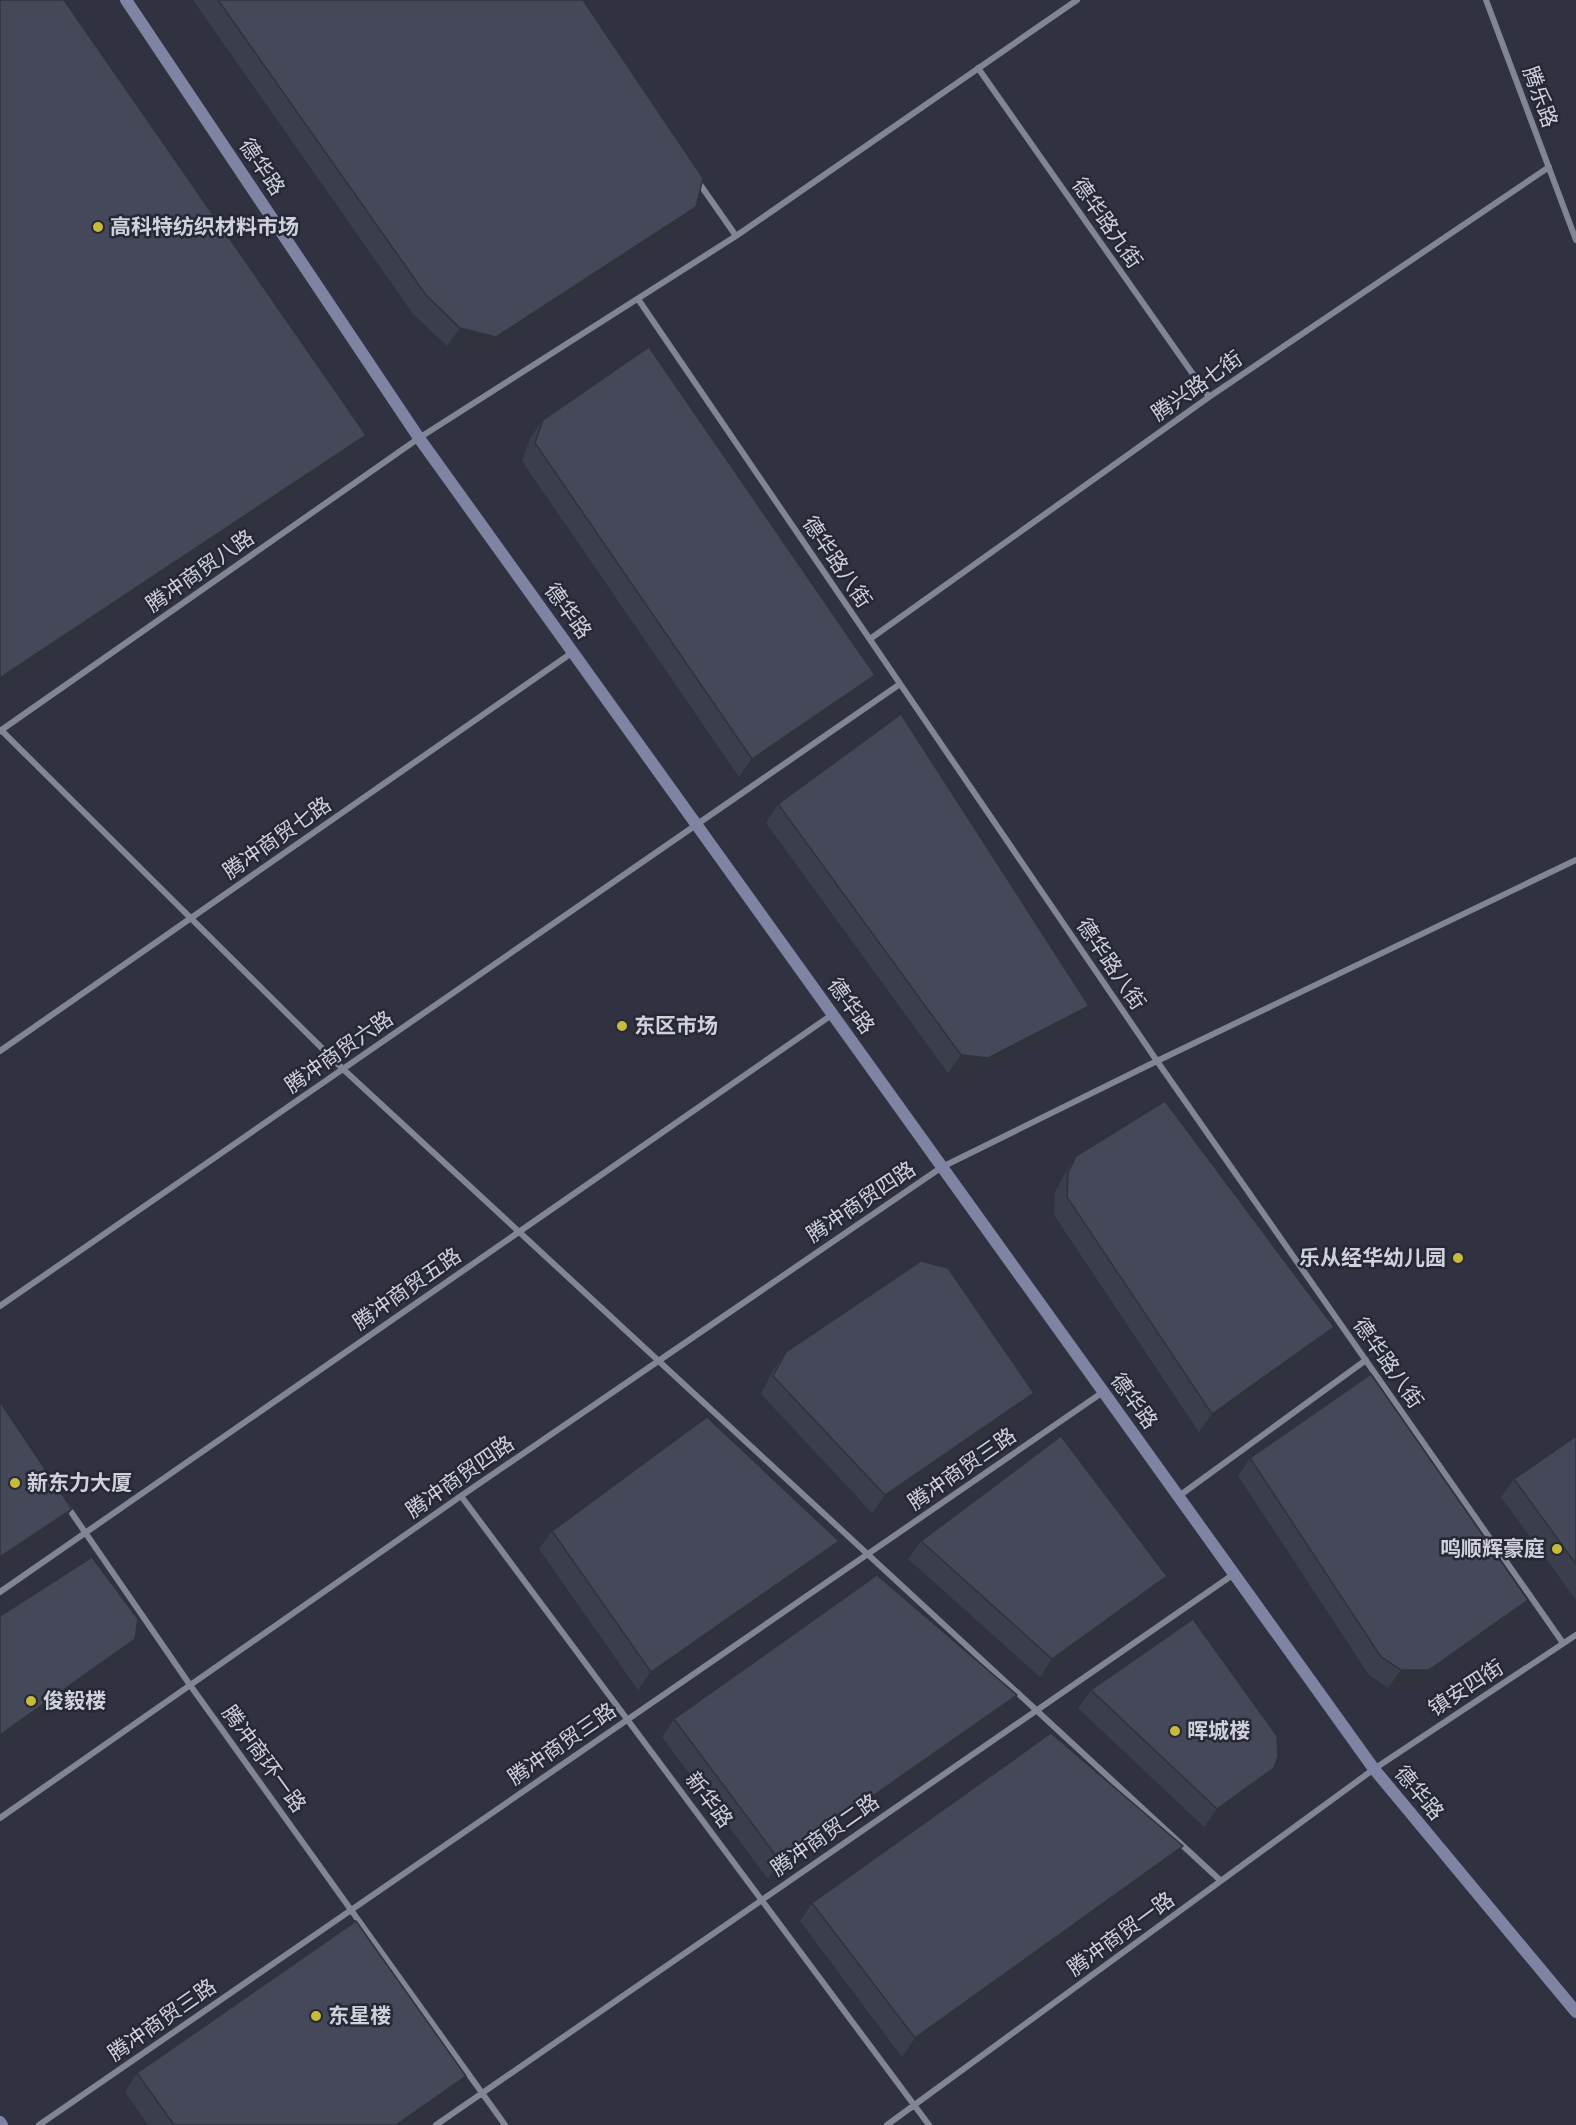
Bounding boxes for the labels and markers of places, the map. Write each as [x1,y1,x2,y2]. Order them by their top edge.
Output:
place label: 高科特纺织材料市场 [110,216,299,238]
marker: 高科特纺织材料市场 [91,220,105,234]
place label: 东区市场 [634,1014,718,1037]
marker: 东区市场 [615,1019,629,1033]
place label: 乐从经华幼儿园 [1299,1246,1446,1269]
marker: 乐从经华幼儿园 [1451,1251,1465,1265]
place label: 新东力大厦 [27,1471,132,1494]
marker: 新东力大厦 [8,1476,22,1490]
place label: 鸣顺辉豪庭 [1440,1537,1545,1560]
marker: 鸣顺辉豪庭 [1550,1542,1564,1556]
place label: 俊毅楼 [43,1689,106,1712]
marker: 俊毅楼 [24,1694,38,1708]
place label: 晖城楼 [1187,1720,1250,1742]
marker: 晖城楼 [1168,1724,1182,1738]
place label: 东星楼 [328,2004,391,2027]
marker: 东星楼 [309,2009,323,2023]

